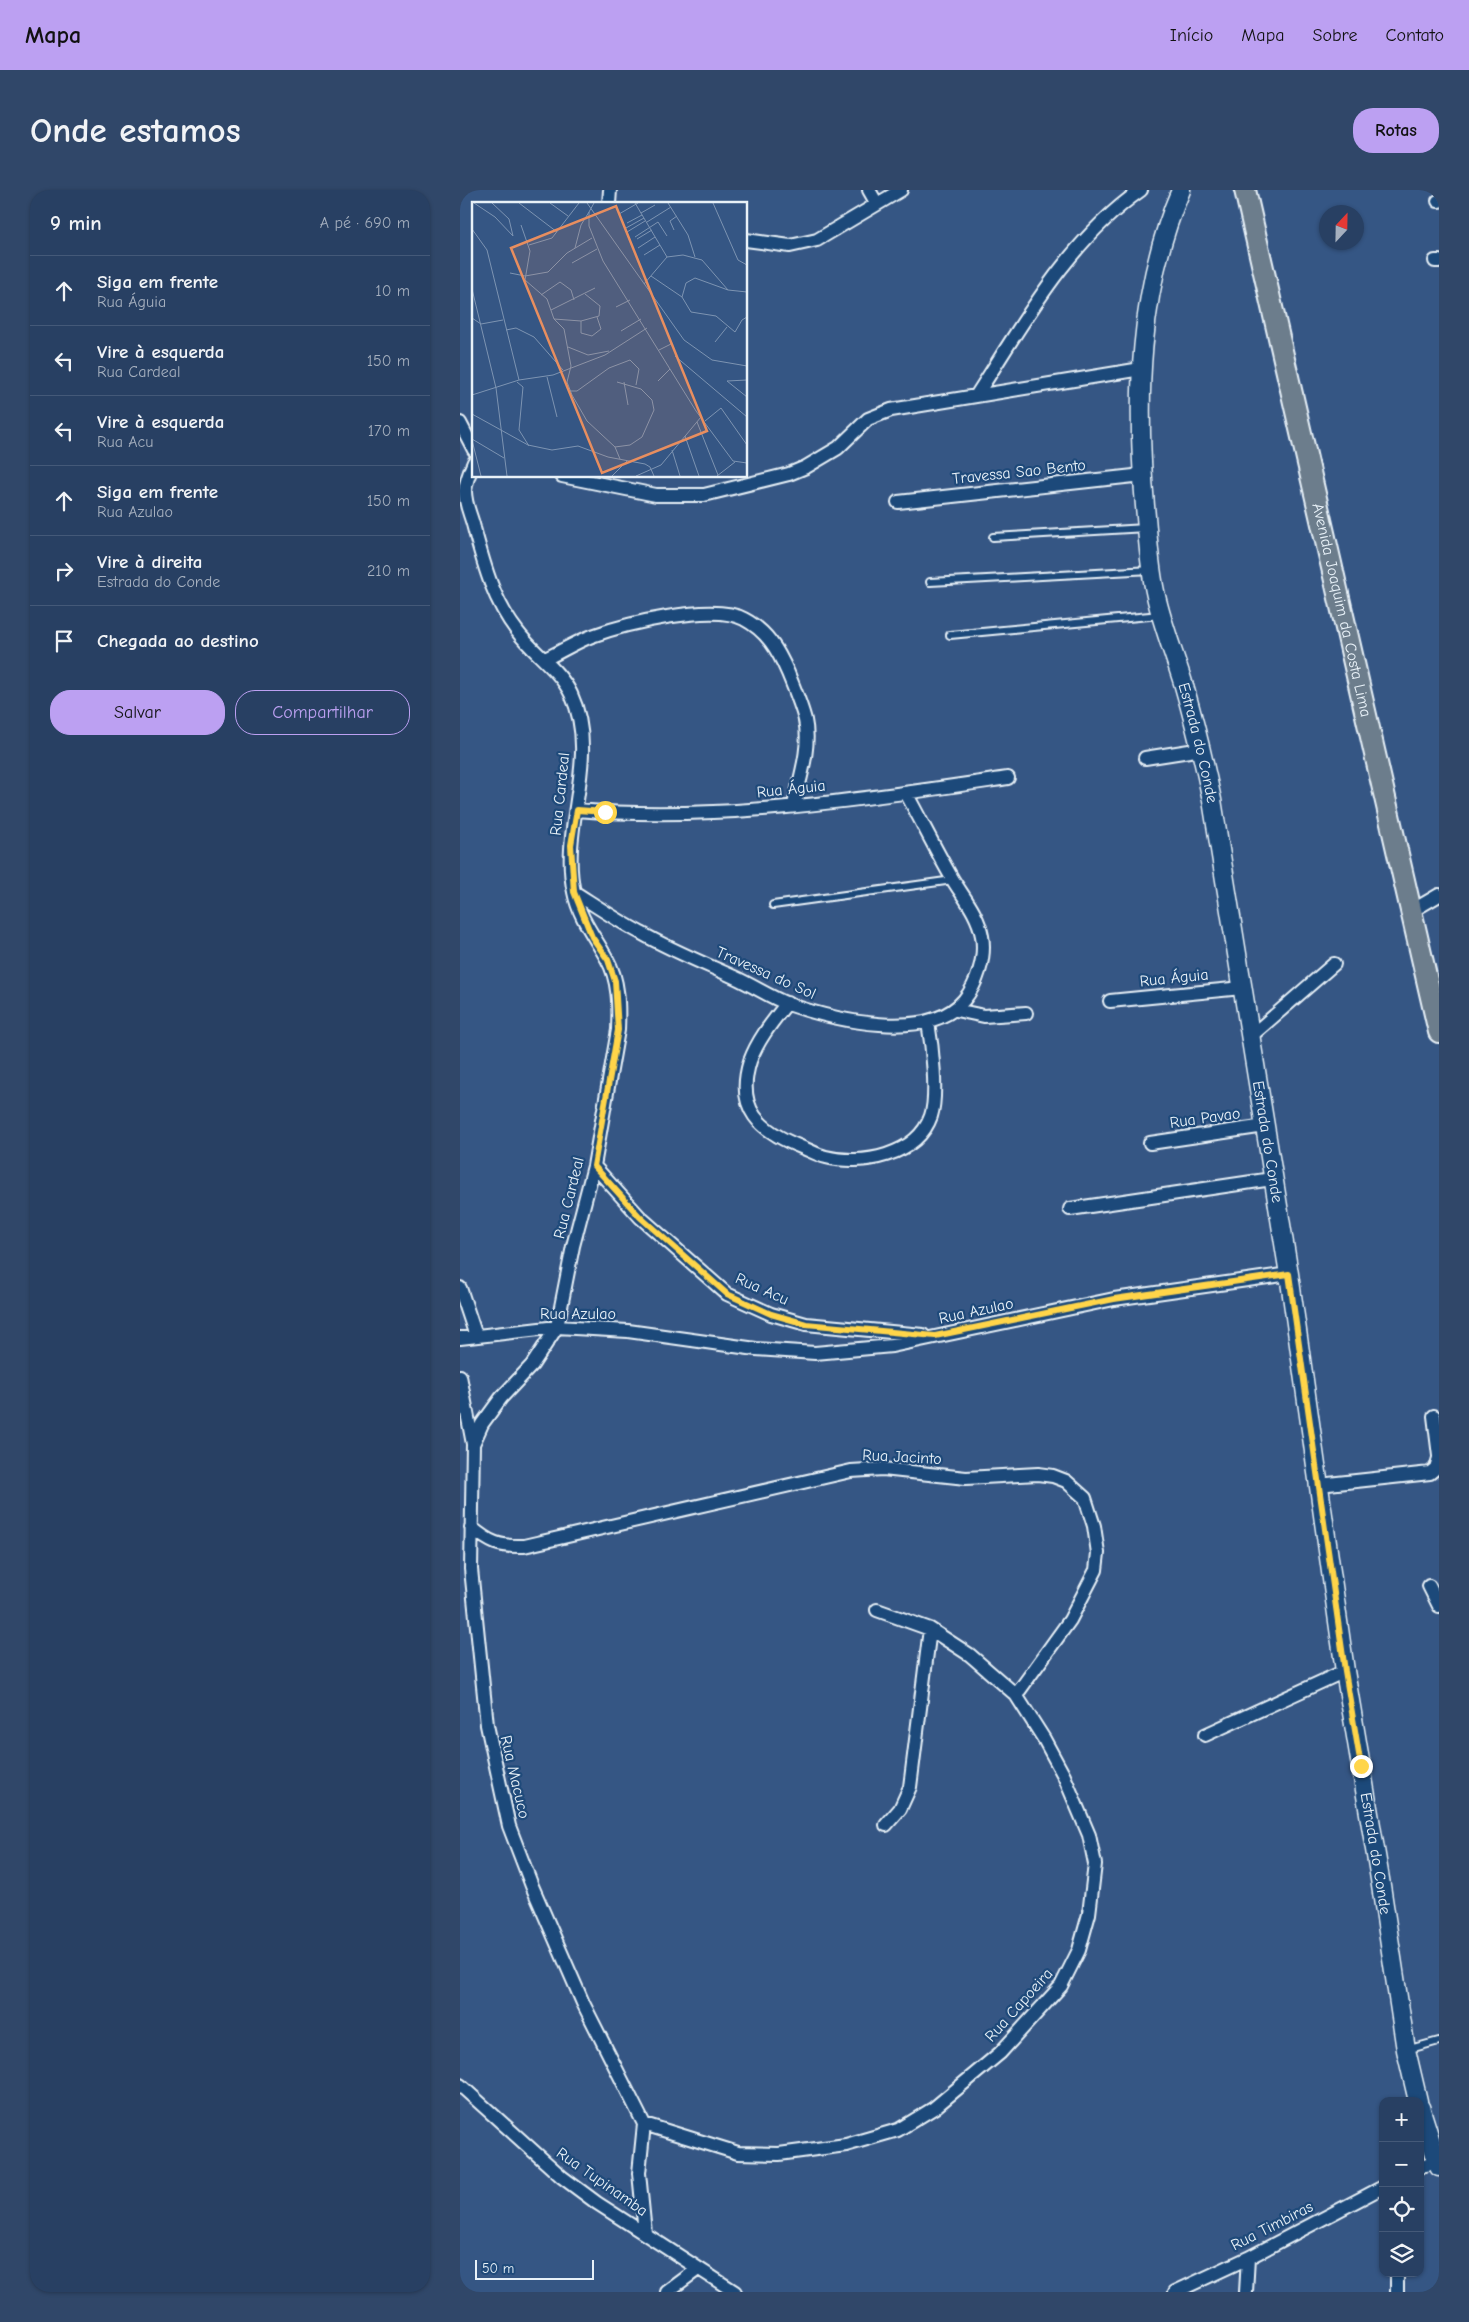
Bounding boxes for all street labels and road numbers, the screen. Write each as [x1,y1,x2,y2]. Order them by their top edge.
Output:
street label: Travessa Sao Bento [951,456,1087,488]
street label: Avenida Joaquim da Costa Lima [1308,501,1375,719]
street label: Estrada do Conde [1175,681,1221,805]
street label: Rua Cardeal [547,752,573,836]
street label: Rua Águia [756,775,826,802]
street label: Travessa do Sol [713,943,819,1003]
street label: Rua Águia [1139,964,1209,991]
street label: Estrada do Conde [1249,1079,1286,1204]
street label: Rua Pavao [1169,1104,1241,1132]
street label: Rua Cardeal [550,1155,588,1241]
street label: Rua Acu [733,1269,791,1309]
street label: Rua Azulao [937,1294,1015,1328]
street label: Rua Azulao [540,1305,616,1323]
street label: Rua Jacinto [862,1446,942,1468]
street label: Rua Macuco [497,1734,533,1820]
street label: Estrada do Conde [1357,1791,1394,1916]
street label: Rua Capoeira [981,1965,1057,2045]
street label: Rua Tupinamba [553,2144,651,2220]
street label: Rua Timbiras [1228,2197,1316,2254]

